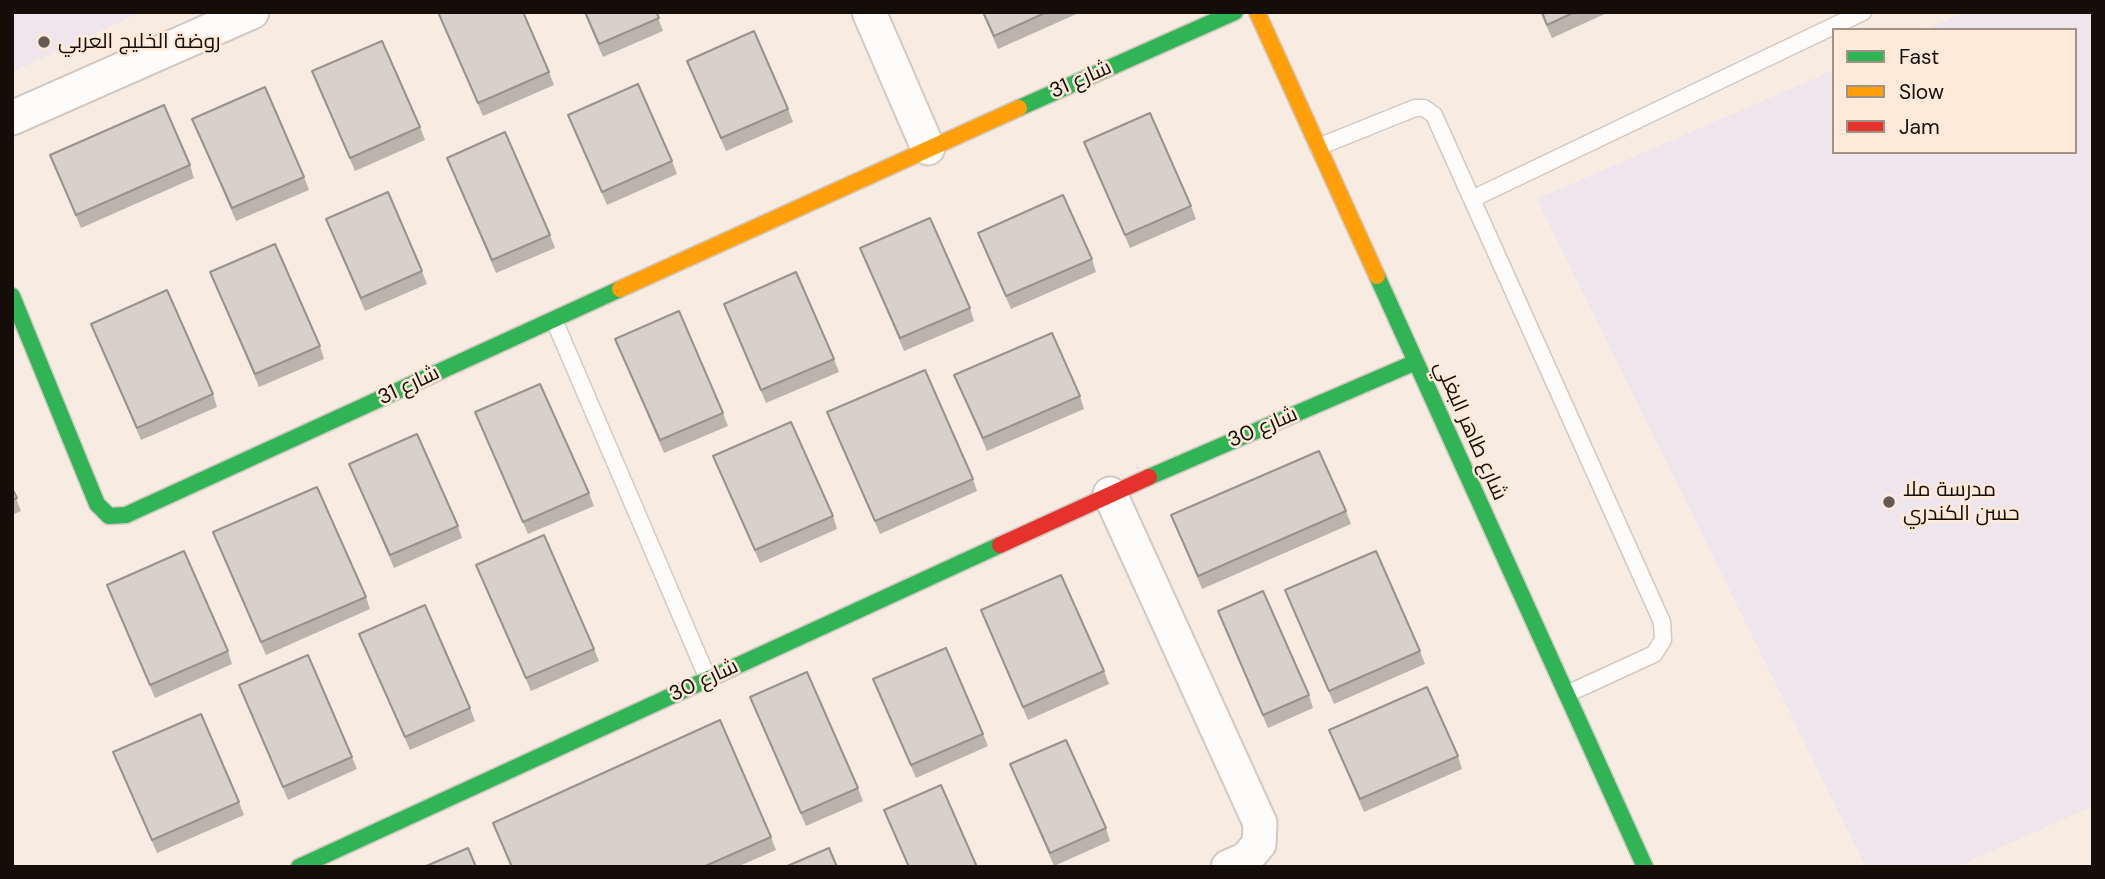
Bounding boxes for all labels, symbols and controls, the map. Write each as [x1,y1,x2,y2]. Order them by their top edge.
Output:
legend [1832,28,2077,154]
place label: روضة الخليج العربي [58,29,221,55]
marker: روضة الخليج العربي [36,34,52,50]
text: Fast [1899,43,1939,71]
street label: شارع 31 [1046,55,1116,105]
text: Slow [1899,78,1944,106]
text: Jam [1899,113,1940,141]
street label: شارع طاهر البغلي [1428,357,1512,505]
street label: شارع 31 [374,361,444,411]
street label: شارع 30 [1224,402,1302,454]
place label: مدرسة ملا حسن الكندري [1903,477,2020,527]
marker: مدرسة ملا حسن الكندري [1881,494,1897,510]
street label: شارع 30 [666,654,742,708]

